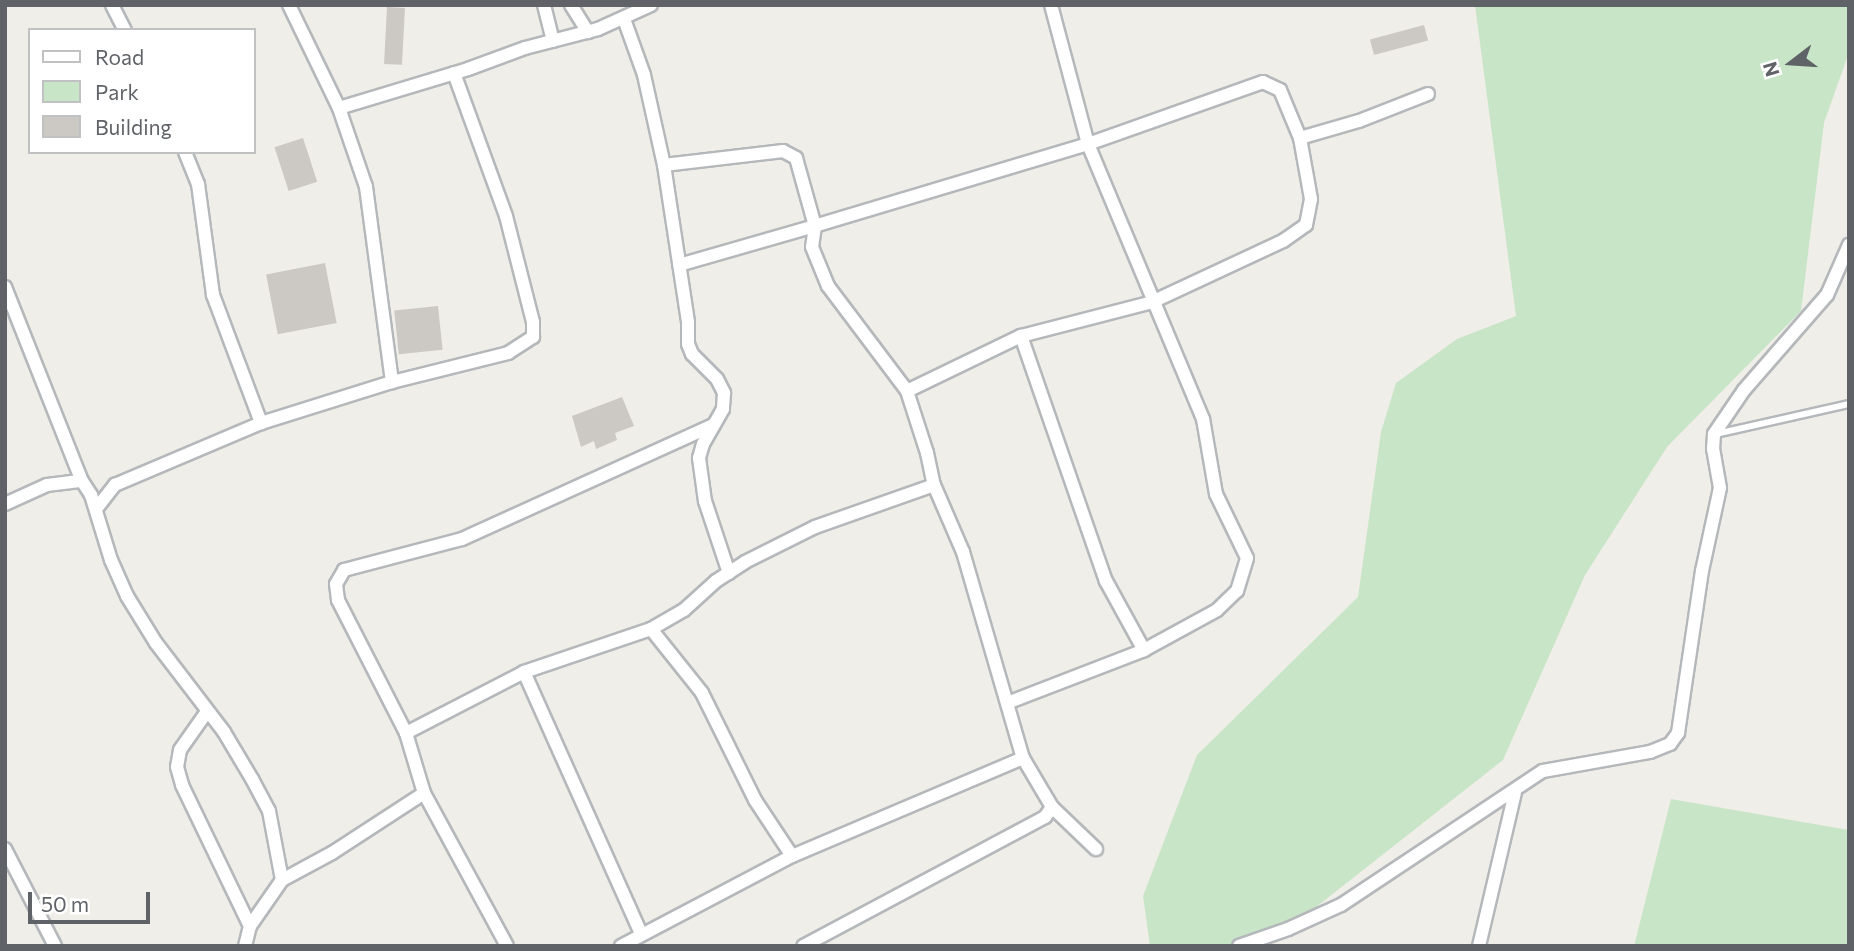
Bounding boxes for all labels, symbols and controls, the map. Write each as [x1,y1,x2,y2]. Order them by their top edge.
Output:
legend [28,28,256,154]
north arrow [1756,28,1826,98]
text: Road [95,44,144,69]
text: N [1757,59,1784,79]
text: Park [95,79,139,104]
text: Building [95,114,172,139]
scale bar [32,878,154,922]
text: 50 m [41,891,89,916]

